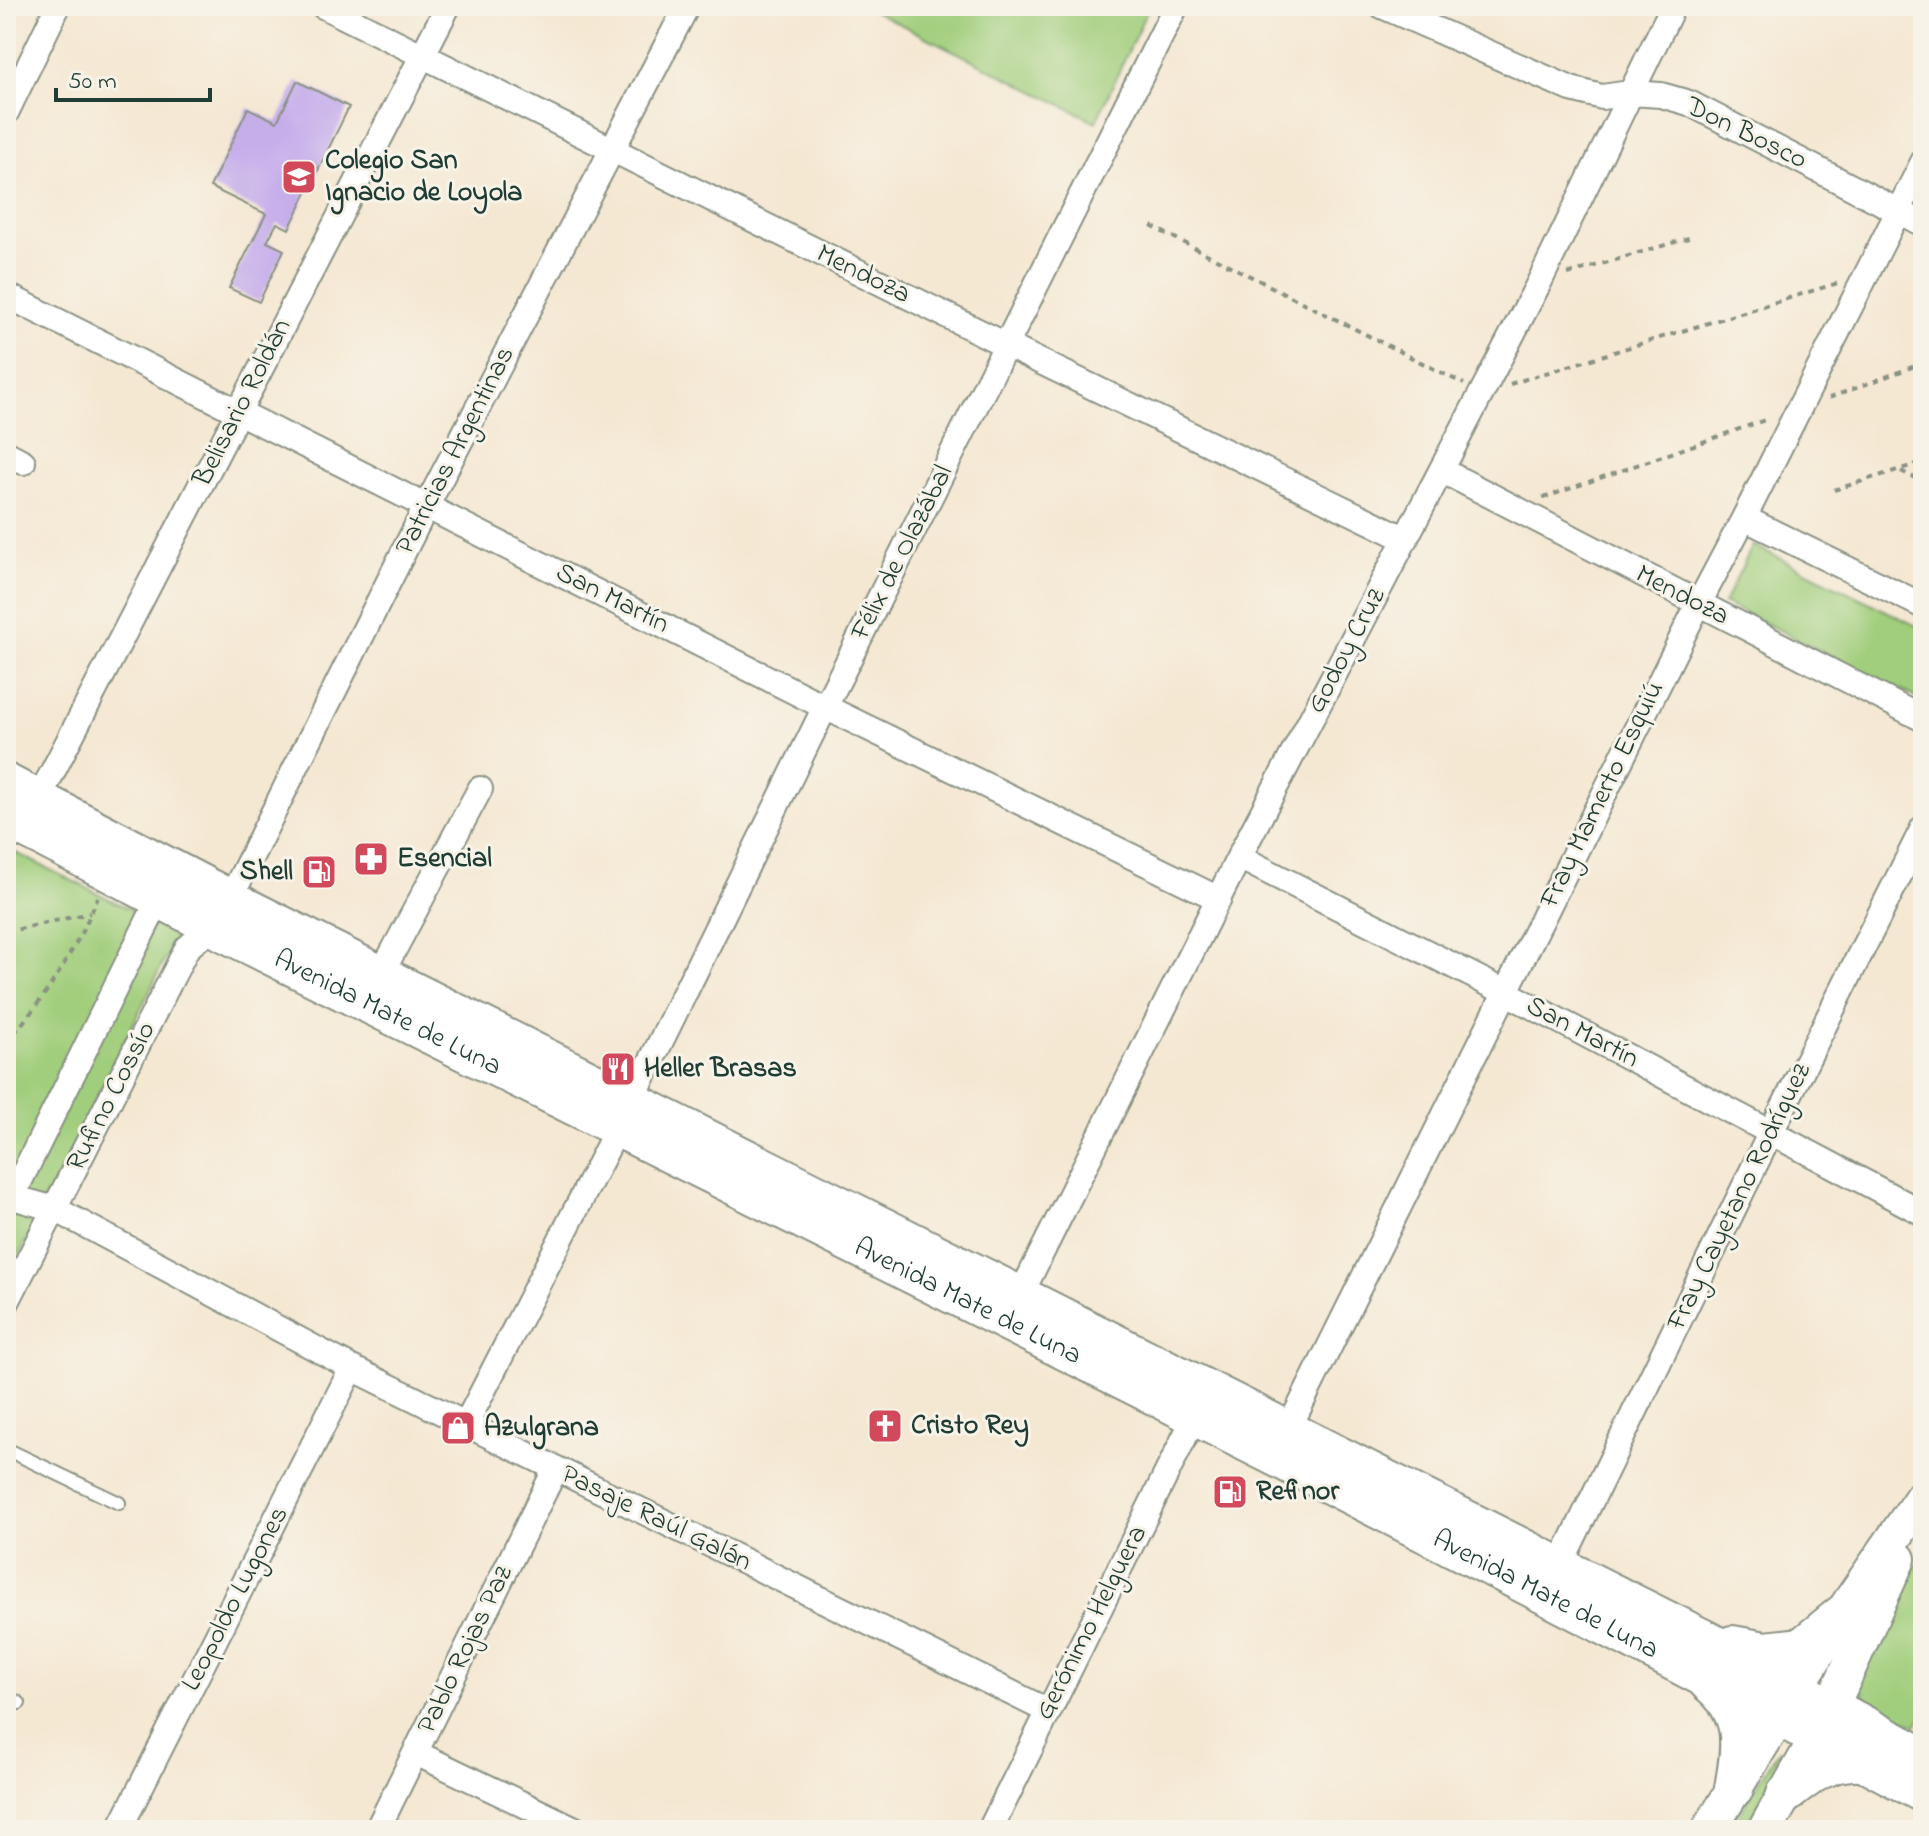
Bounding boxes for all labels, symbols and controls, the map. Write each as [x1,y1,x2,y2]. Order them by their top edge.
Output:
scale bar [56,52,210,102]
text: 50 m [68,65,117,100]
street label: Don Bosco [1677,87,1814,181]
place label: Colegio San Ignacio de Loyola [325,141,522,215]
school or university icon: Colegio San Ignacio de Loyola [280,158,318,196]
street label: Mendoza [809,235,917,315]
street label: Belisario Roldán [183,312,303,495]
street label: Patricias Argentinas [386,340,526,562]
street label: Félix de Olazábal [841,458,965,648]
street label: San Martín [548,553,676,645]
street label: Mendoza [1628,555,1736,637]
street label: Godoy Cruz [1297,581,1397,721]
street label: Fray Mamerto Esquiú [1530,675,1676,916]
place label: Esencial [397,839,492,880]
pharmacy icon: Esencial [352,840,390,878]
place label: Shell [240,852,293,893]
fuel station icon: Shell [300,853,338,891]
street label: Avenida Mate de Luna [266,939,508,1087]
street label: San Martín [1518,986,1646,1080]
street label: Rufino Cossío [57,1015,167,1179]
place label: Heller Brasas [644,1049,797,1090]
restaurant icon: Heller Brasas [599,1050,637,1088]
street label: Fray Cayetano Rodríguez [1657,1056,1823,1339]
street label: Avenida Mate de Luna [847,1228,1089,1376]
place label: Cristo Rey [911,1406,1029,1447]
church icon: Cristo Rey [866,1407,904,1445]
place label: Azulgrana [484,1408,599,1450]
shop icon: Azulgrana [439,1409,477,1447]
street label: Pasaje Raúl Galán [554,1455,758,1583]
place label: Refinor [1256,1472,1340,1513]
fuel station icon: Refinor [1211,1473,1249,1511]
street label: Leopoldo Lugones [172,1499,300,1699]
street label: Gerónimo Helguera [1025,1518,1159,1728]
street label: Avenida Mate de Luna [1425,1519,1666,1671]
street label: Pablo Rojas Paz [408,1559,525,1741]

